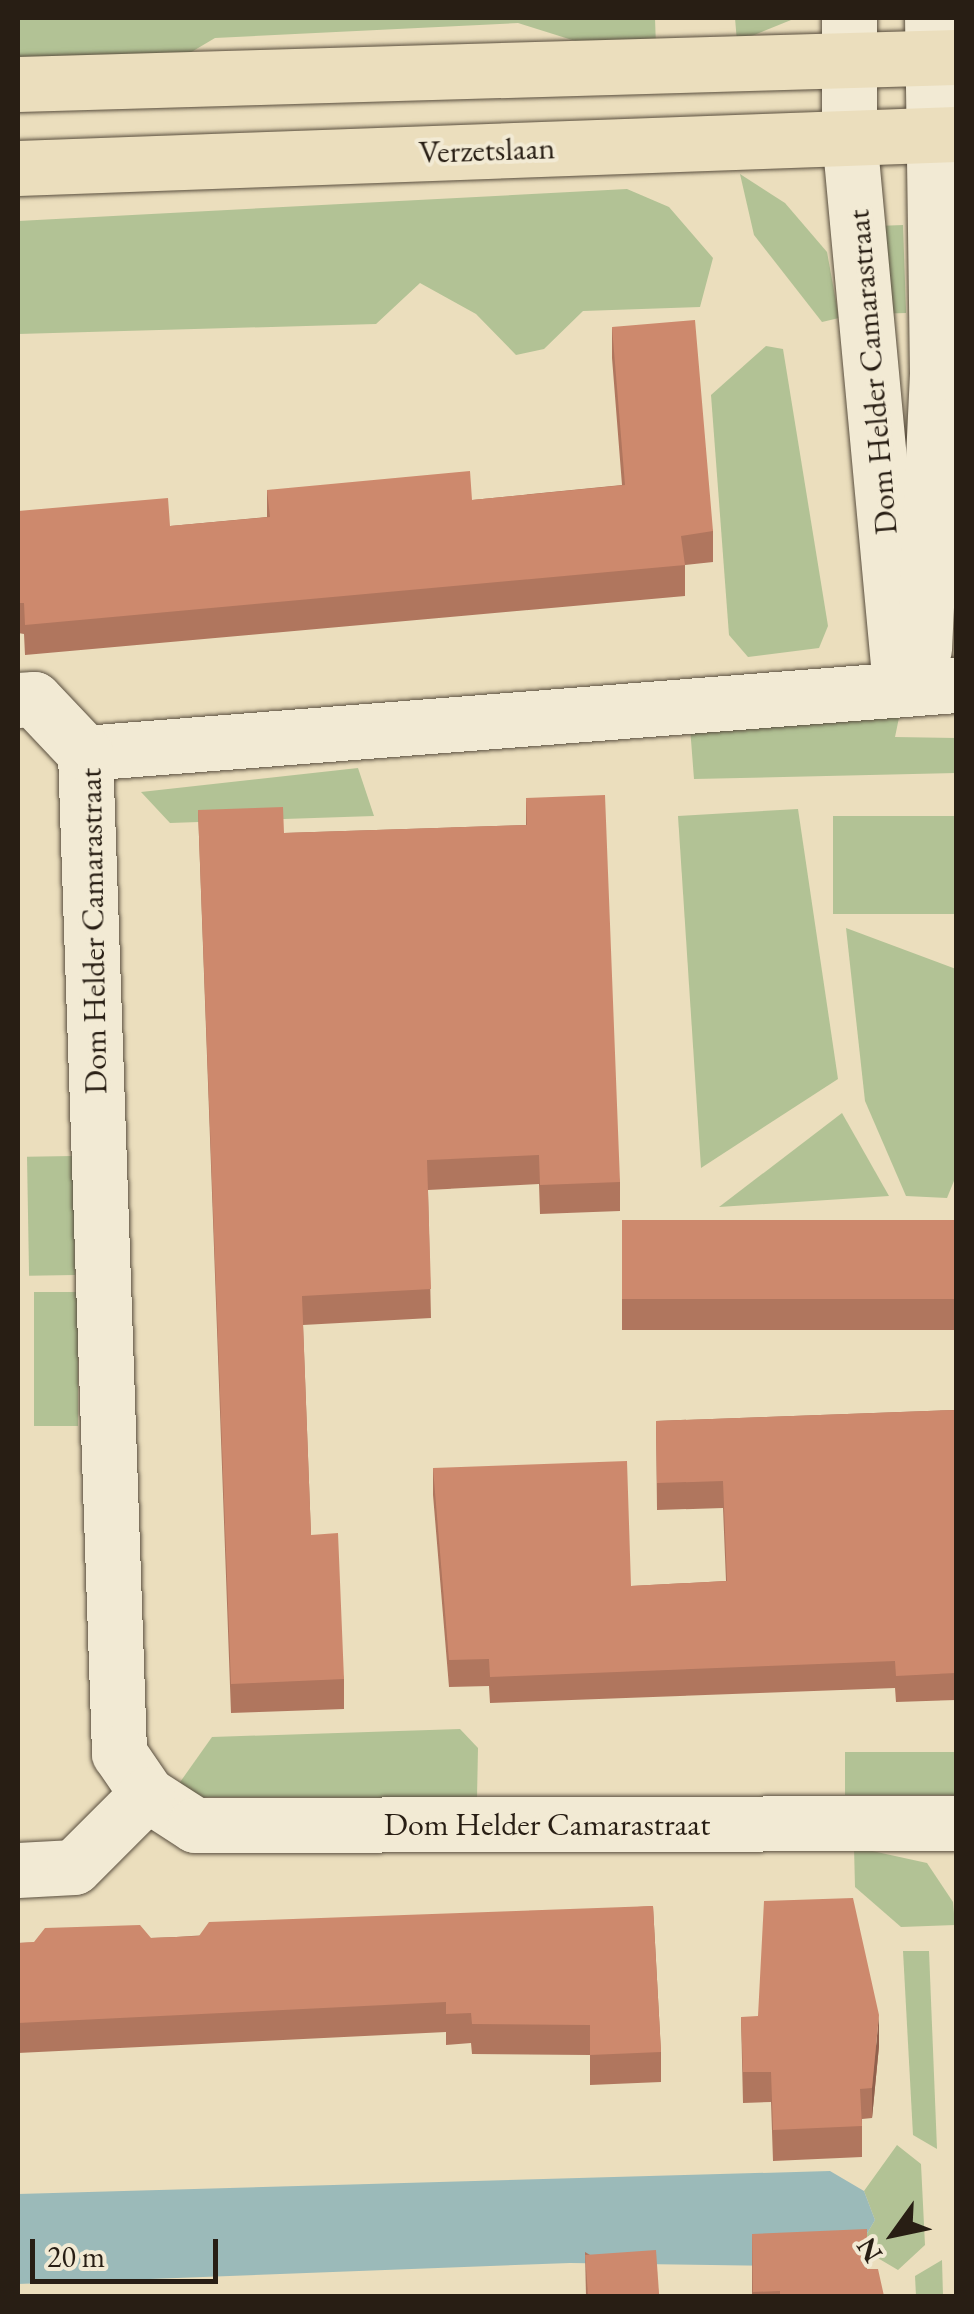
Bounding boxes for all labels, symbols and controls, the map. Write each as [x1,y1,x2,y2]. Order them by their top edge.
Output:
street label: Verzetslaan [418,128,556,172]
street label: Dom Helder Camarastraat [839,208,905,536]
street label: Dom Helder Camarastraat [71,768,115,1094]
street label: Dom Helder Camarastraat [384,1805,710,1843]
north arrow [844,2184,944,2284]
scale bar [35,2219,222,2281]
text: N [848,2231,890,2270]
text: 20 m [47,2237,105,2276]

